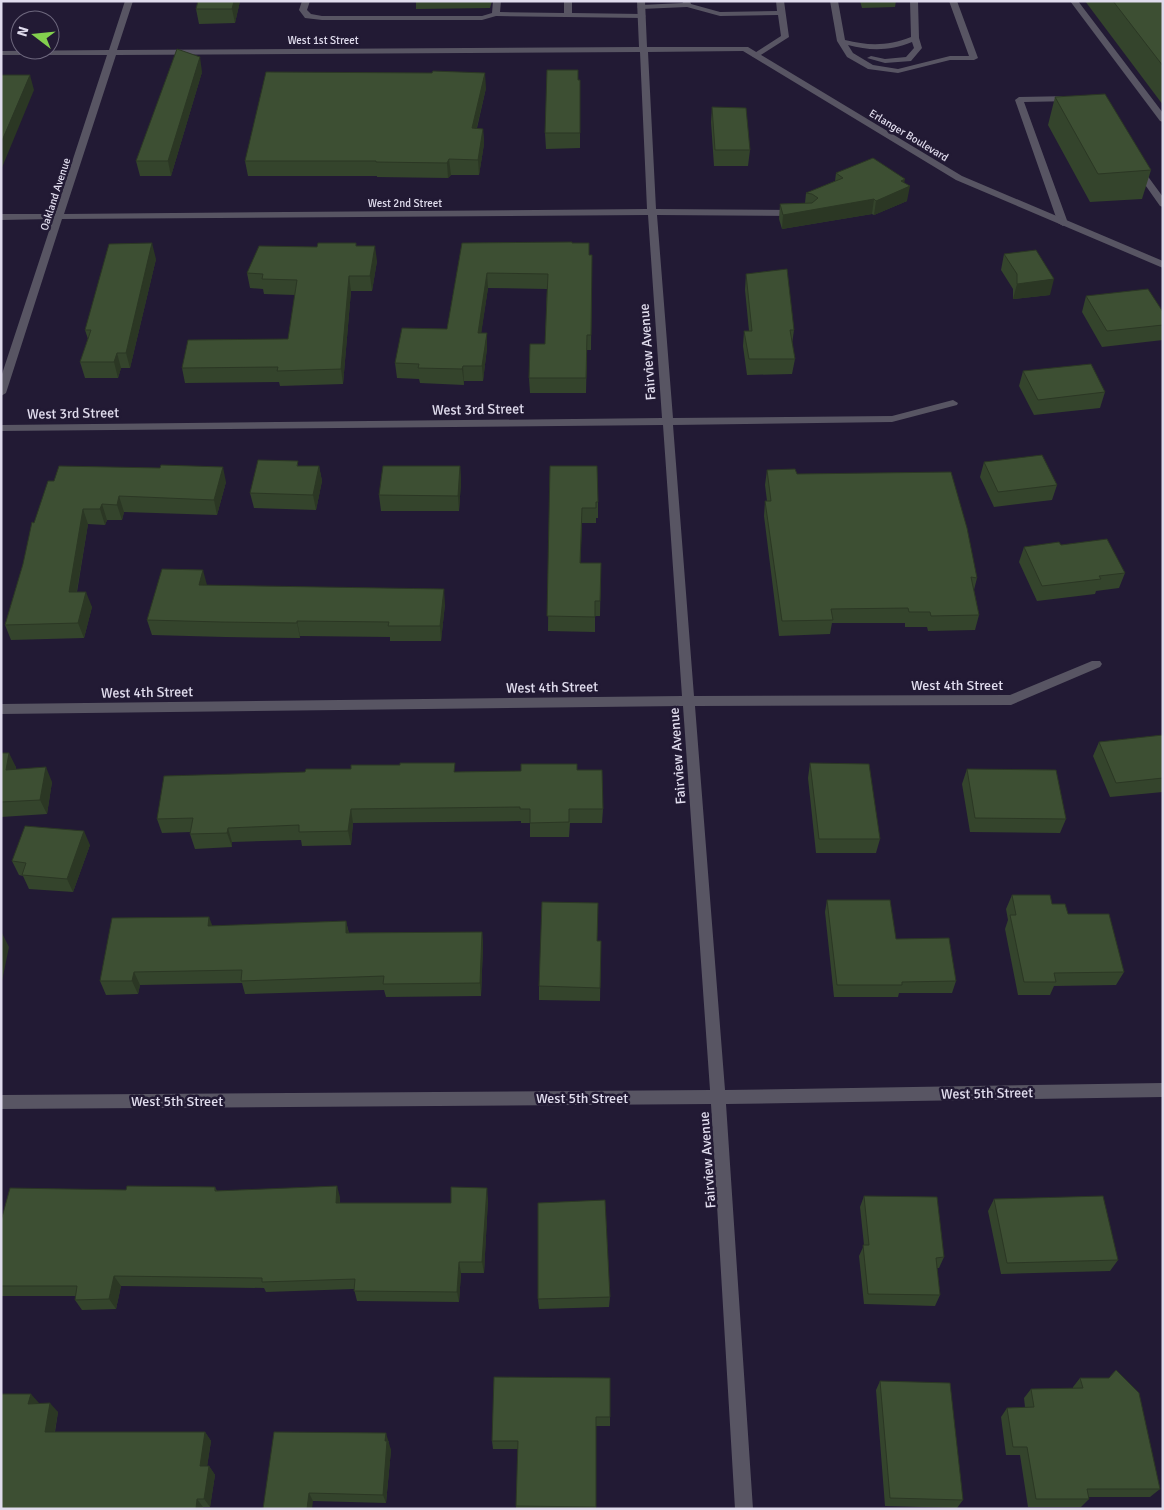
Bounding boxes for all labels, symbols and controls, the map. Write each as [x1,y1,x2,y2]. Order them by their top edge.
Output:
north arrow [10,10,60,60]
text: N [13,25,32,39]
street label: West 1st Street [287,34,359,47]
street label: Erlanger Boulevard [867,107,951,164]
street label: Oakland Avenue [38,156,73,232]
street label: West 2nd Street [368,197,442,210]
street label: Fairview Avenue [636,303,659,401]
street label: West 3rd Street [432,400,524,419]
street label: West 3rd Street [27,404,119,423]
street label: West 4th Street [911,677,1003,694]
street label: West 4th Street [506,678,598,697]
street label: West 4th Street [101,683,193,702]
street label: Fairview Avenue [666,707,689,805]
street label: West 5th Street [941,1084,1033,1103]
street label: West 5th Street [536,1090,628,1107]
street label: West 5th Street [131,1093,223,1110]
street label: Fairview Avenue [696,1111,719,1209]

